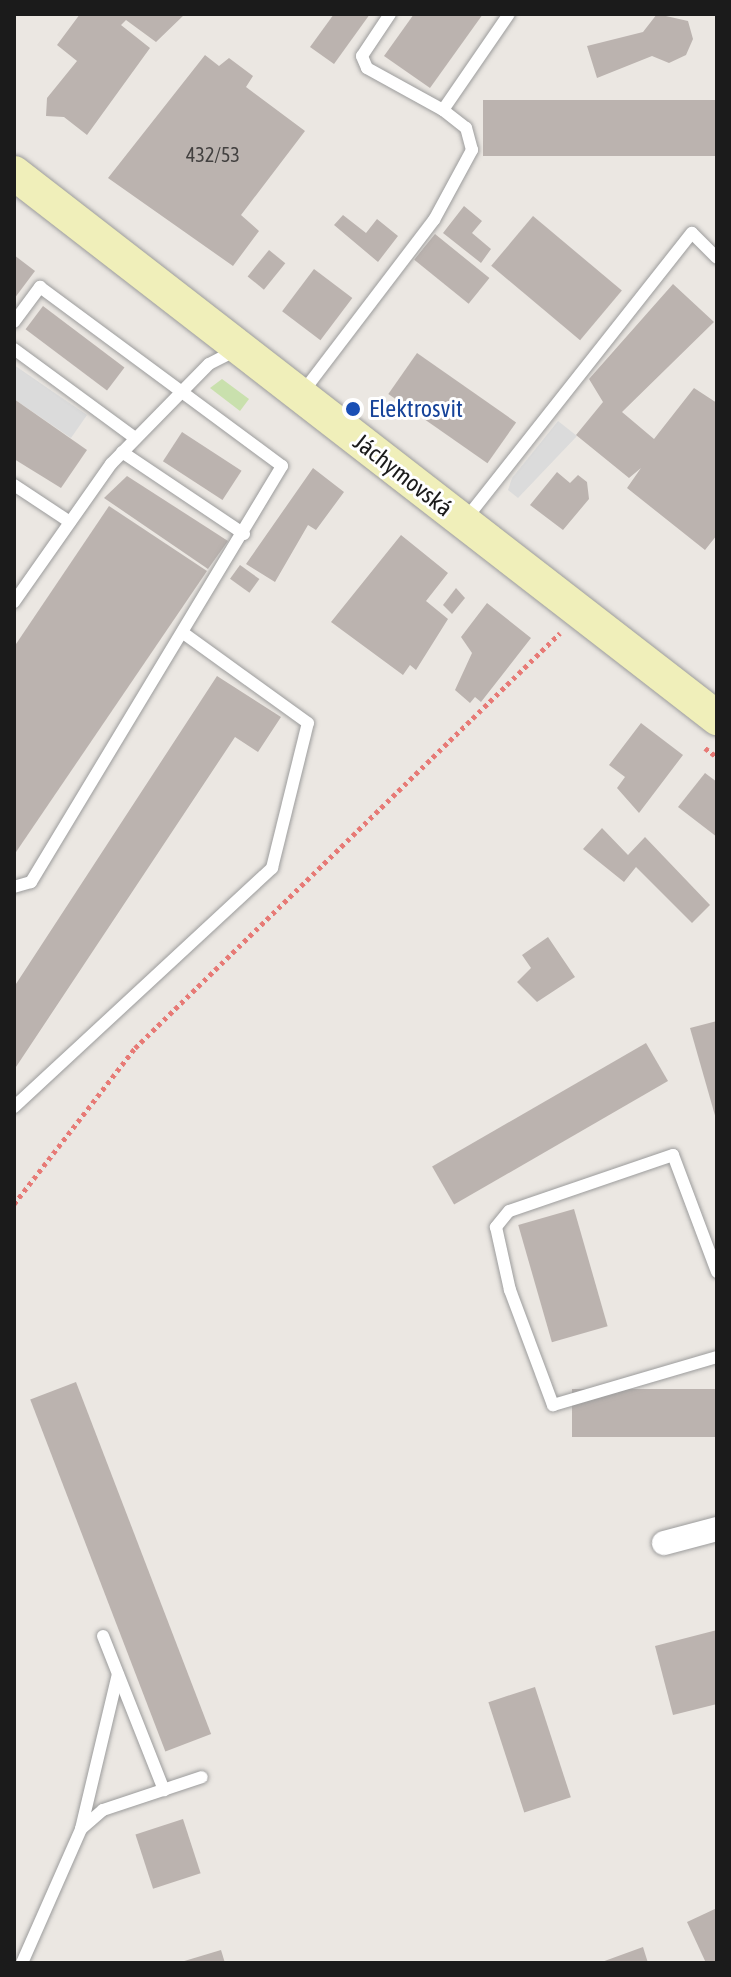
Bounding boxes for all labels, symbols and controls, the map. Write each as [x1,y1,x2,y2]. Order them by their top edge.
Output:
house number: 432/53 [186,142,240,166]
place label: Elektrosvit [369,395,463,423]
marker: Elektrosvit [344,400,362,418]
street label: Jáchymovská [348,427,458,523]

